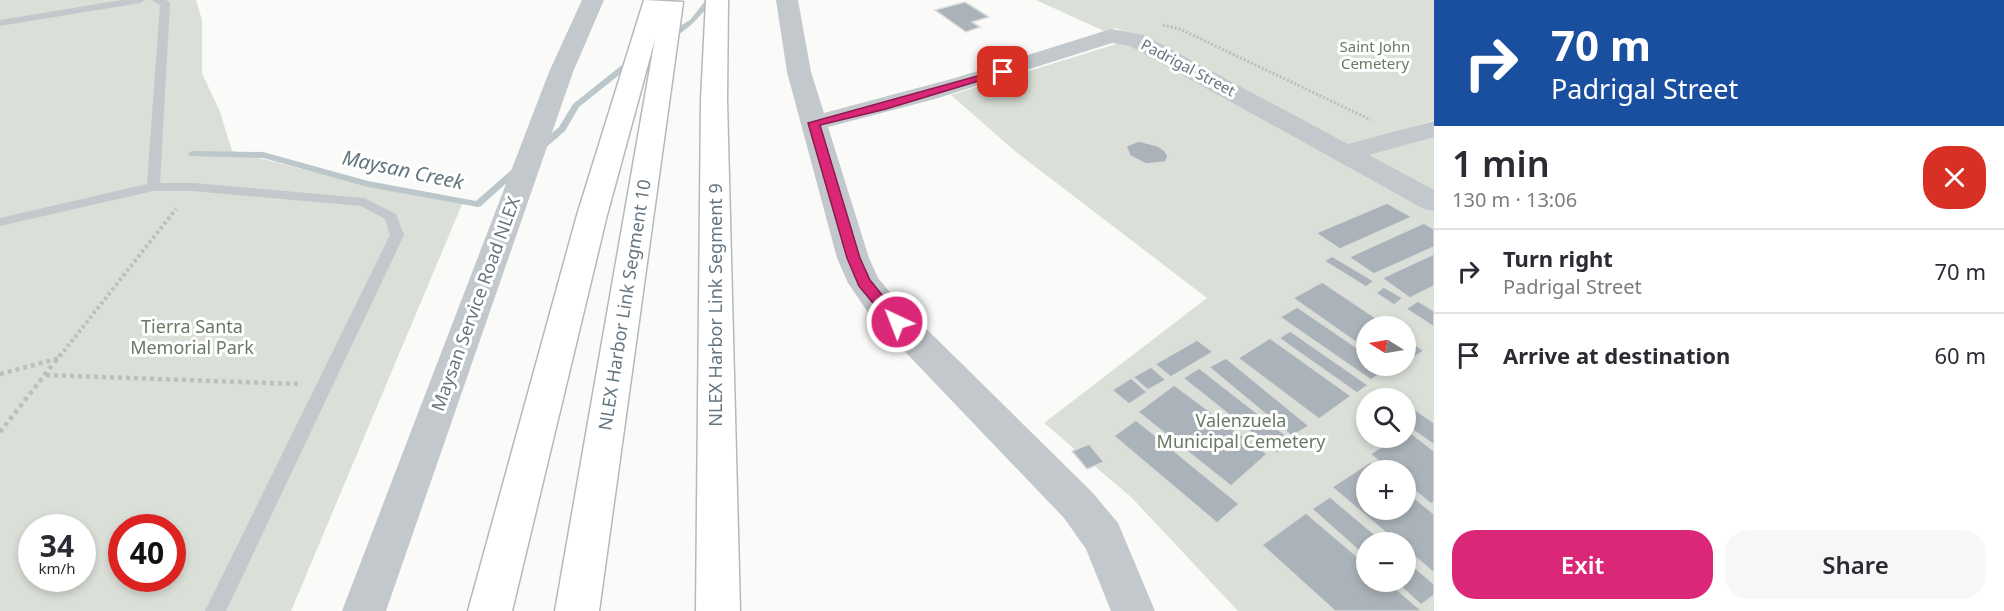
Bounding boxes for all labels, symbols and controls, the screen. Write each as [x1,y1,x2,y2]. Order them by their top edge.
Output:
text: 70 m [1551,16,1651,73]
icon: right [1452,24,1530,102]
street label: Padrigal Street [1138,34,1240,101]
park label: Saint John Cemetery [1340,36,1410,73]
pin [977,46,1028,97]
icon: arrive [986,55,1019,88]
text: Padrigal Street [1551,70,1738,107]
text: 1 min [1452,139,1550,188]
water label: Maysan Creek [340,143,467,196]
button: close [1923,146,1986,209]
street label: NLEX Harbor Link Segment 10 [592,178,656,432]
street label: NLEX Harbor Link Segment 9 [703,183,727,427]
text: 130 m · 13:06 [1452,186,1577,213]
street label: Maysan Service Road NLEX [425,193,525,414]
text: Turn right [1503,243,1613,273]
icon: right [1452,255,1485,288]
text: 70 m [1935,256,1986,286]
text: Padrigal Street [1503,273,1642,300]
position arrow [865,290,929,354]
park label: Tierra Santa Memorial Park [130,314,254,359]
north arrow [1356,316,1416,376]
map controls [1356,316,1416,592]
icon: arrive [1452,339,1485,372]
text: Arrive at destination [1503,340,1730,370]
text: 60 m [1935,340,1986,370]
button: search [1356,388,1416,448]
park label: Valenzuela Municipal Cemetery [1157,408,1326,453]
button: + [1356,460,1416,520]
speed limit sign: 40 [108,514,186,592]
text: 34 [40,525,74,566]
button: Exit [1452,530,1713,599]
button: Share [1725,530,1986,599]
button: − [1356,532,1416,592]
text: km/h [39,558,75,578]

